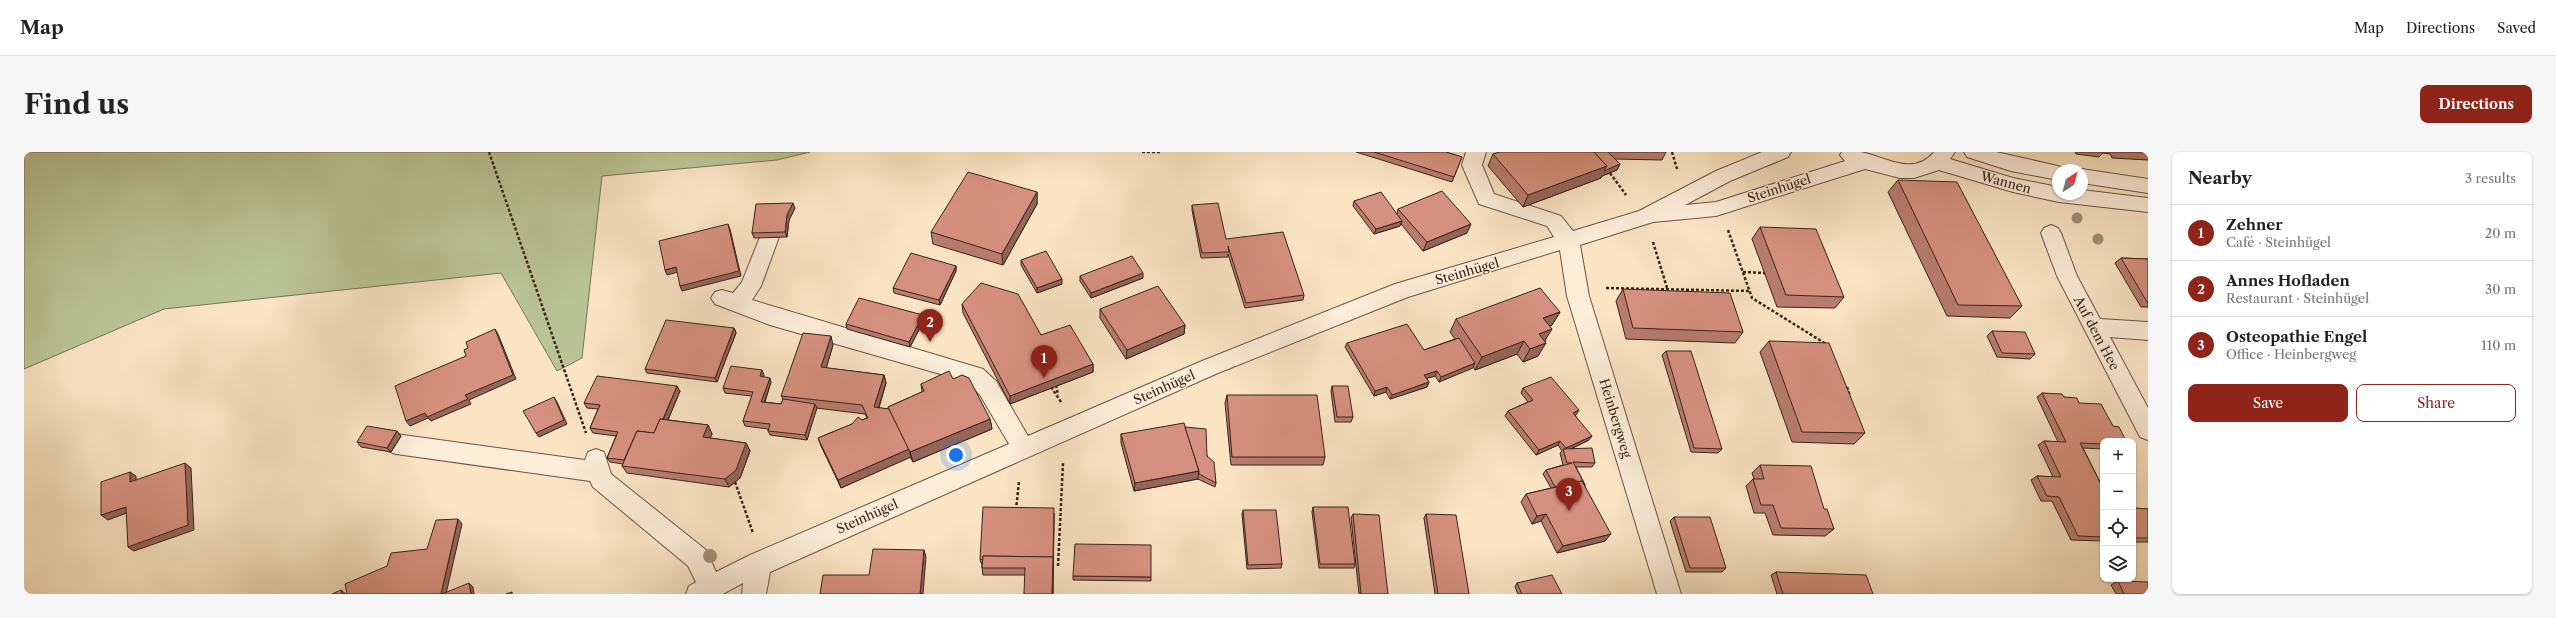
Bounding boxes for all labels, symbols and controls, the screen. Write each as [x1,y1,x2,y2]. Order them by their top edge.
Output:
text: Map [20,16,64,39]
text: Map [2354,19,2384,37]
text: Directions [2406,19,2475,37]
text: Saved [2497,19,2536,37]
button: Directions [2420,85,2532,123]
text: Find us [24,87,129,121]
north arrow [2052,164,2088,200]
street label: Wannen [1978,167,2033,196]
text: Nearby [2188,168,2252,188]
street label: Steinhügel [1745,170,1813,206]
text: 3 results [2465,170,2516,186]
text: Zehner [2226,215,2283,234]
text: 1 [2198,225,2204,241]
text: 20 m [2485,225,2516,241]
text: Café · Steinhügel [2226,234,2331,250]
street label: Steinhügel [1433,254,1501,288]
text: Annes Hofladen [2226,271,2350,290]
text: 2 [2197,281,2205,297]
text: 30 m [2485,281,2516,297]
text: Restaurant · Steinhügel [2226,290,2369,306]
street label: Auf dem Hee [2070,292,2123,373]
pin: 2 [917,309,943,342]
text: Osteopathie Engel [2226,327,2367,346]
text: 3 [2197,337,2205,353]
text: 110 m [2481,337,2516,353]
pin: 1 [1031,345,1057,378]
text: Office · Heinbergweg [2226,346,2356,362]
street label: Steinhügel [1131,366,1197,408]
street label: Heinbergweg [1596,376,1636,460]
button: Save [2188,384,2348,422]
button: Share [2356,384,2516,422]
map controls [2100,438,2136,582]
button: + [2100,438,2136,474]
your location [946,445,966,465]
button: − [2100,474,2136,510]
pin: 3 [1556,478,1582,511]
street label: Steinhügel [834,495,900,537]
button: locate [2100,510,2136,546]
button: layers [2100,546,2136,582]

